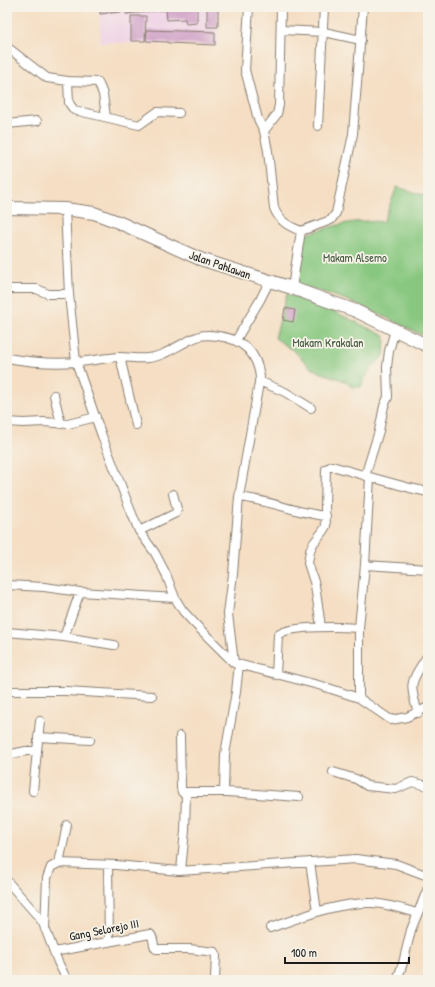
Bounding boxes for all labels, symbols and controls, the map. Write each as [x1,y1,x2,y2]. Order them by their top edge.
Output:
street label: Jalan Pahlawan [187,246,253,283]
park label: Makam Alsemo [323,249,387,266]
park label: Makam Krakalan [292,334,364,351]
street label: Gang Selorejo III [68,914,140,945]
scale bar [285,939,409,965]
text: 100 m [291,944,317,961]

